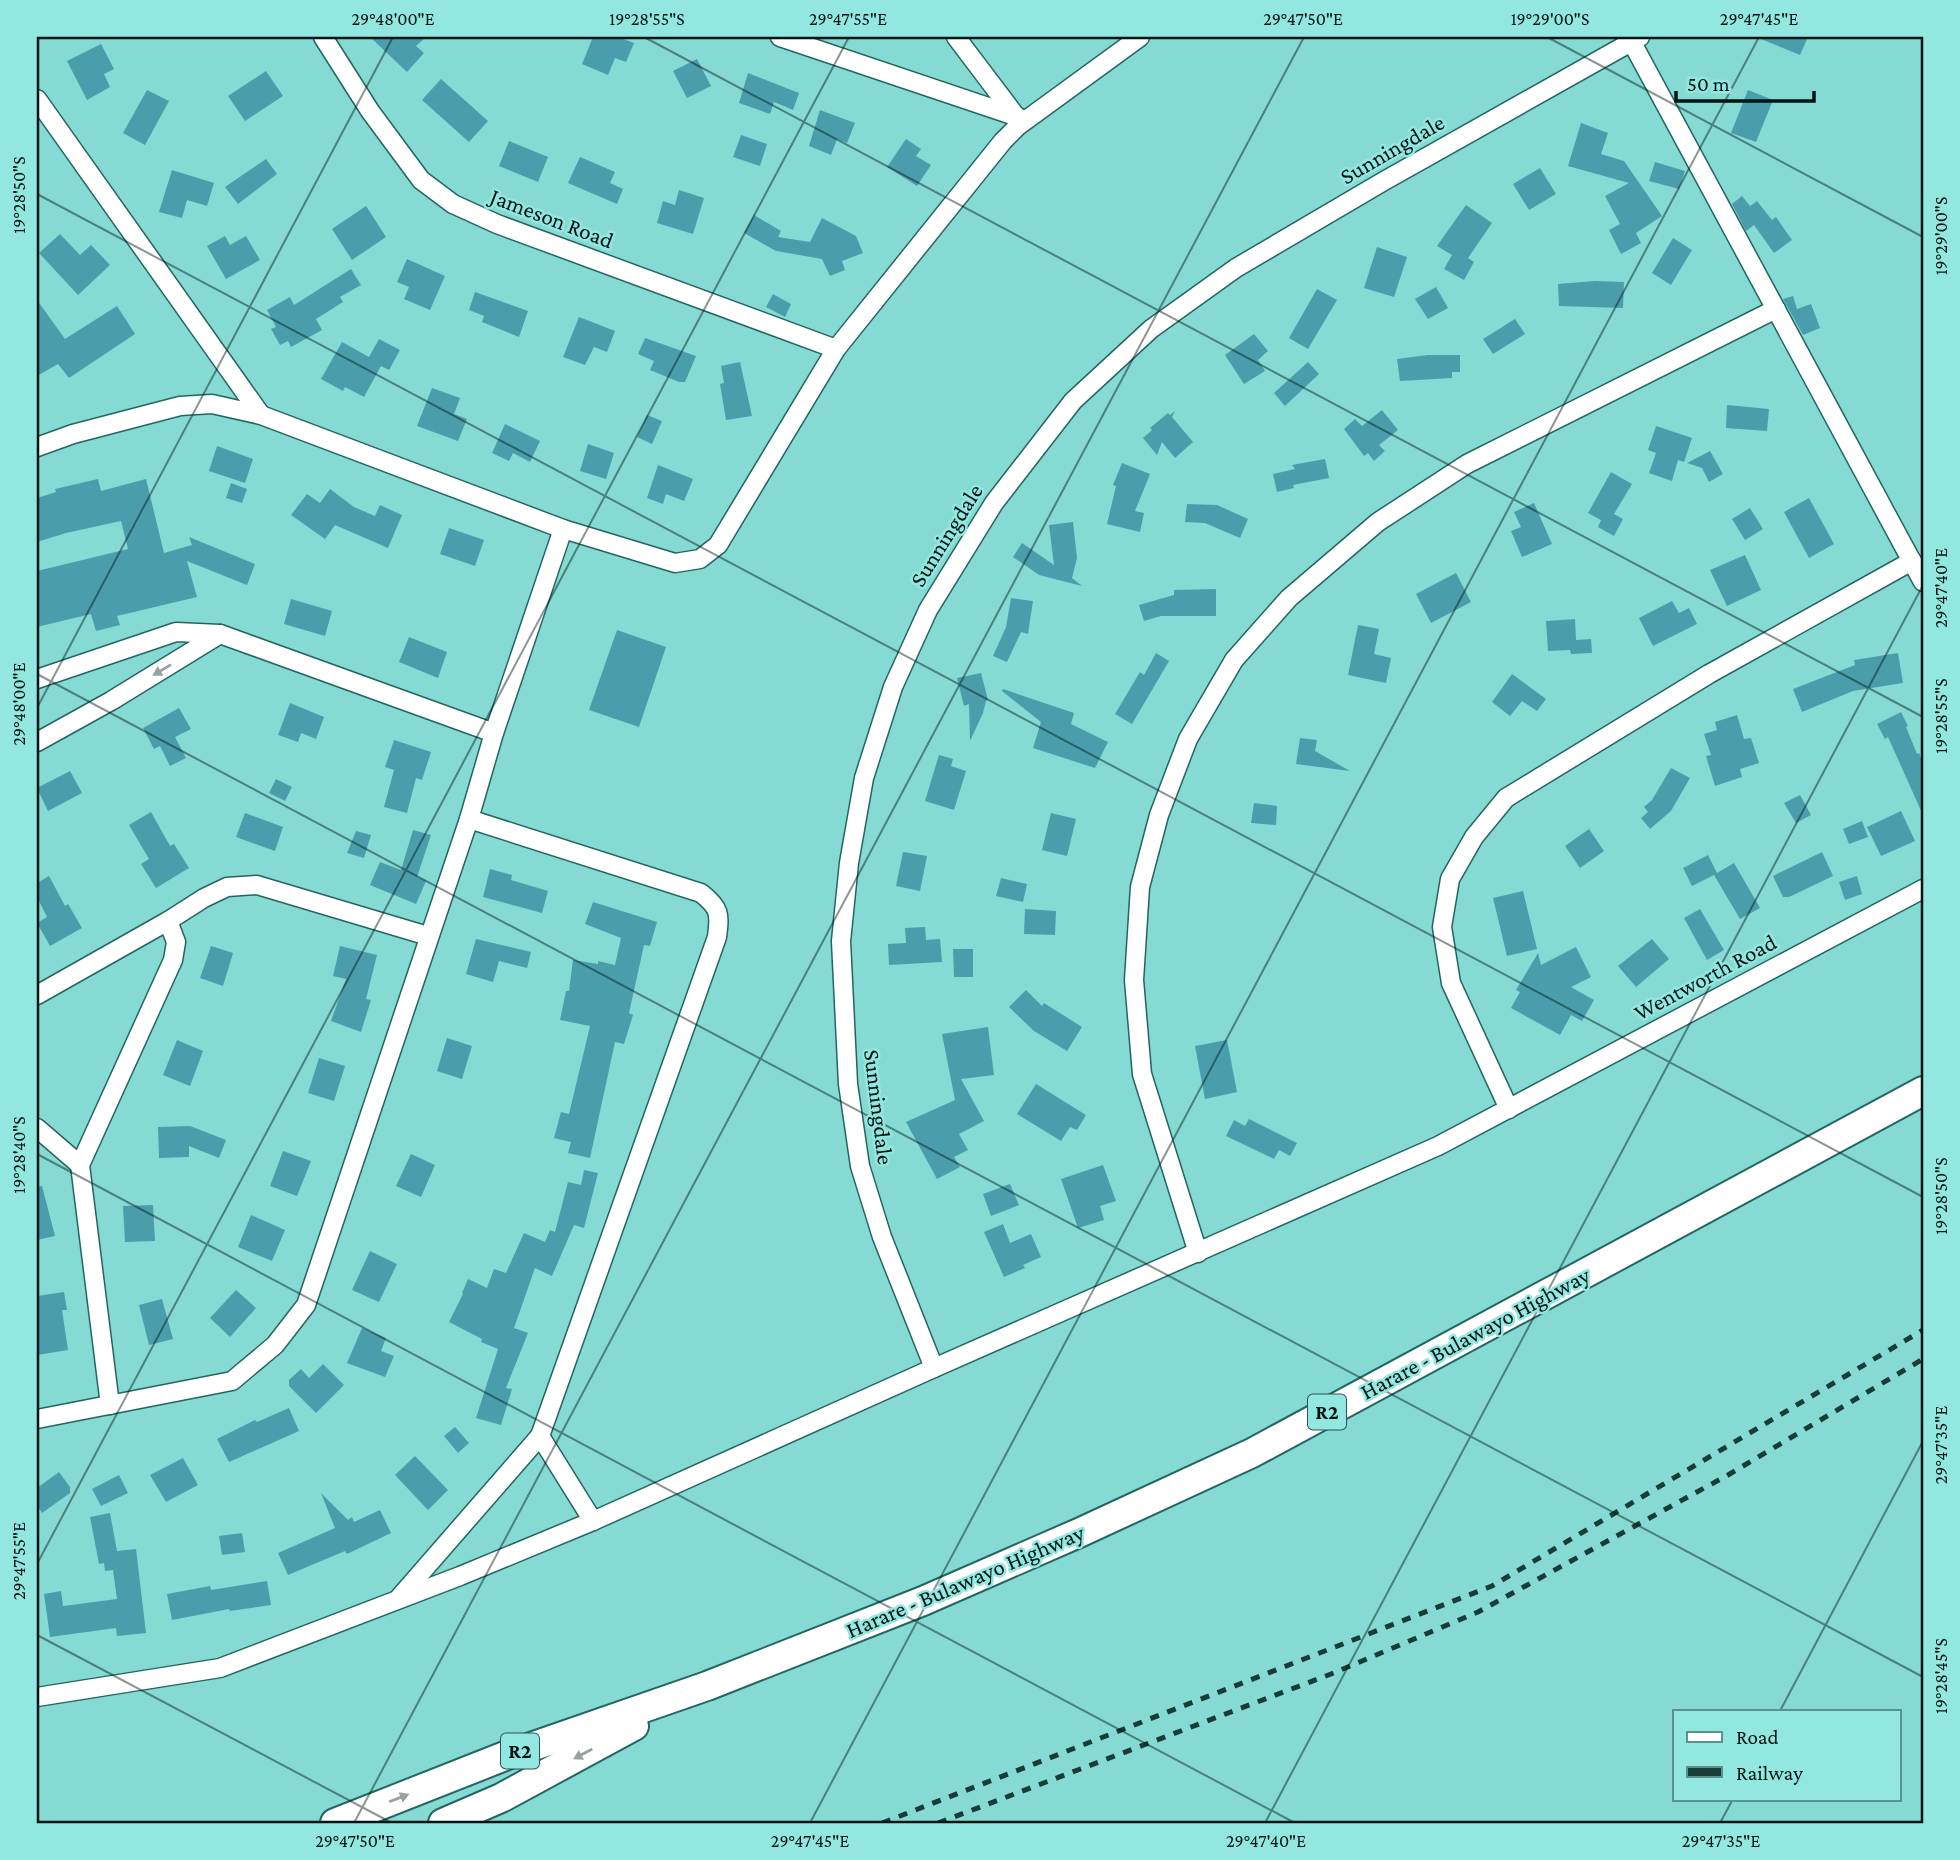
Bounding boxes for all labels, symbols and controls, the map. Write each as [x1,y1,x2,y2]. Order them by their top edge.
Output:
text: 29°48'00"E [352,9,435,29]
text: 19°28'55"S [609,9,685,29]
text: 29°47'55"E [809,9,887,29]
text: 29°47'50"E [1263,9,1343,29]
text: 19°29'00"S [1511,9,1589,29]
text: 29°47'45"E [1720,9,1798,29]
scale bar [1676,60,1815,104]
text: 50 m [1687,72,1730,96]
street label: Sunningdale [1335,109,1449,189]
text: 19°28'50"S [9,156,29,234]
street label: Jameson Road [485,182,617,253]
text: 19°29'00"S [1931,197,1951,275]
street label: Sunningdale [904,479,988,591]
text: 29°47'40"E [1931,548,1951,628]
text: 29°48'00"E [9,662,29,746]
one-way arrow [153,663,172,676]
text: 19°28'55"S [1931,678,1951,754]
street label: Wentworth Road [1629,929,1781,1025]
street label: Sunningdale [859,1048,899,1166]
text: 19°28'40"S [9,1116,29,1194]
text: 19°28'50"S [1931,1157,1951,1235]
street label: Harare - Bulawayo Highway [1356,1261,1595,1405]
road number: R2 [1308,1394,1346,1430]
text: 29°47'35"E [1931,1406,1951,1484]
street label: Harare - Bulawayo Highway [842,1519,1088,1643]
text: 29°47'55"E [9,1522,29,1600]
text: 19°28'45"S [1931,1638,1951,1714]
legend [1673,1710,1900,1800]
text: Road [1736,1725,1779,1749]
road number: R2 [501,1734,539,1768]
one-way arrow [573,1748,592,1760]
text: Railway [1736,1761,1803,1785]
one-way arrow [388,1792,409,1803]
text: 29°47'50"E [315,1831,395,1851]
text: 29°47'45"E [771,1831,849,1851]
text: 29°47'40"E [1226,1831,1306,1851]
text: 29°47'35"E [1682,1831,1760,1851]

